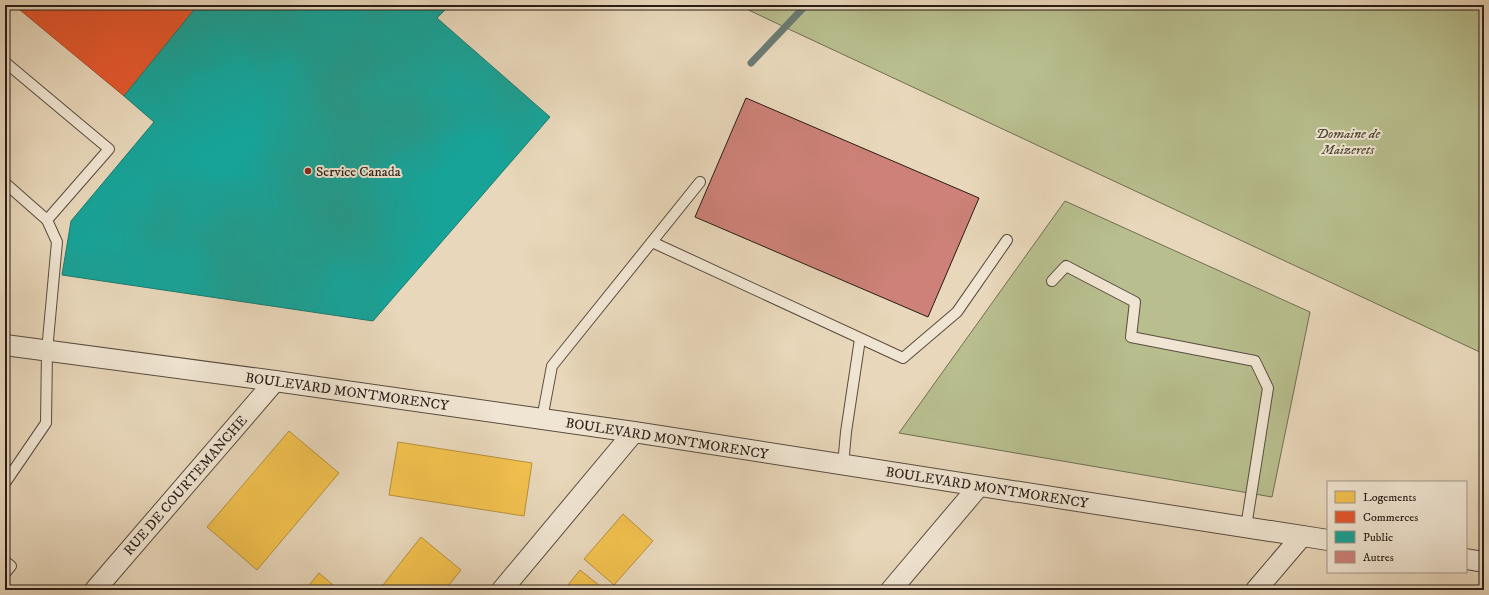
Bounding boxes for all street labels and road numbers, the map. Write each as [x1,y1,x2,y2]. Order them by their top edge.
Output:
street label: BOULEVARD MONTMORENCY [244,369,450,415]
street label: RUE DE COURTEMANCHE [120,412,252,559]
street label: BOULEVARD MONTMORENCY [564,414,770,464]
street label: BOULEVARD MONTMORENCY [884,463,1090,513]

